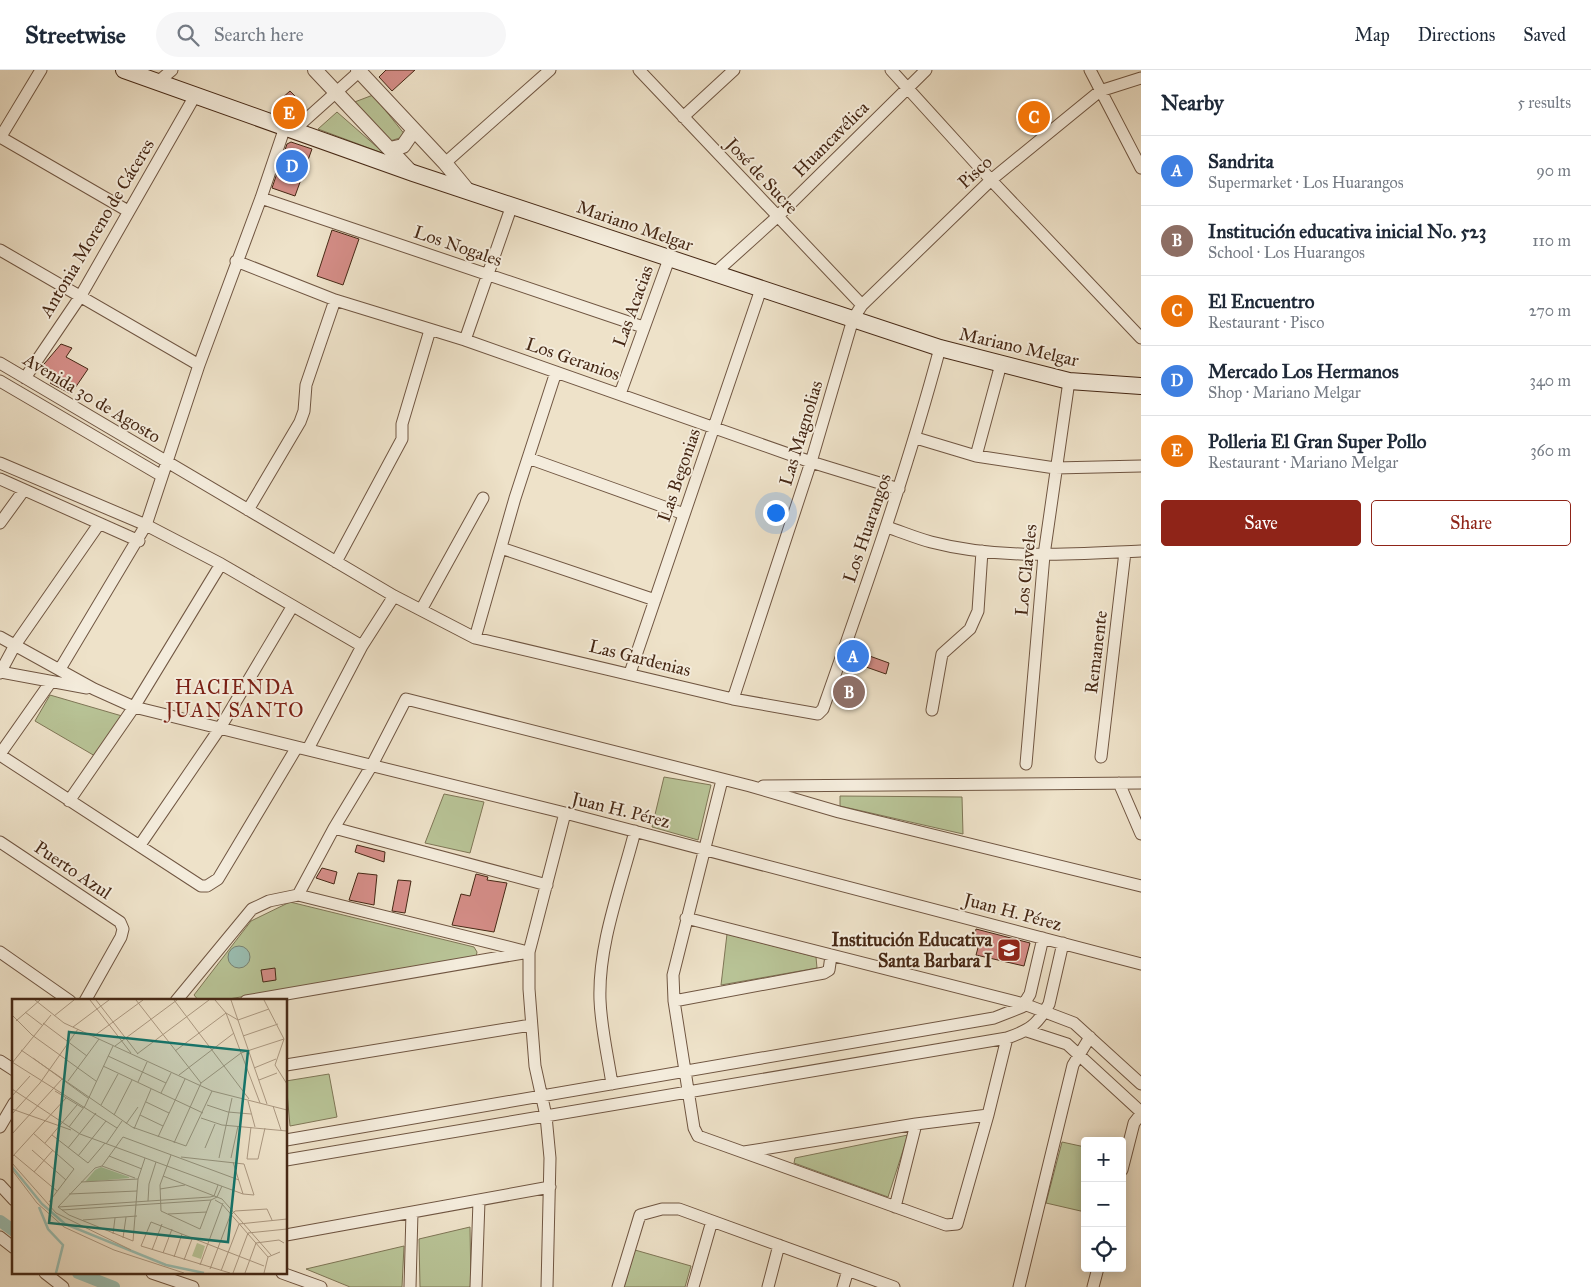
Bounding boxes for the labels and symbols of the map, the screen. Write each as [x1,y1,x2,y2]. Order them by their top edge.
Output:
pin: E [273,94,305,132]
street label: Huancavélica [789,96,874,181]
pin: C [1018,98,1050,136]
street label: José de Sucre [719,132,803,219]
street label: Antonia Moreno de Cáceres [35,135,159,322]
pin: D [276,147,308,185]
street label: Pisco [953,151,997,193]
street label: Mariano Melgar [574,196,696,257]
street label: Los Nogales [411,221,505,272]
street label: Las Acacias [608,262,658,350]
street label: Mariano Melgar [957,323,1081,372]
street label: Los Geranios [523,333,623,385]
street label: Avenida 30 de Agosto [18,348,165,449]
street label: Las Magnolias [775,378,828,489]
street label: Las Begonias [653,425,706,525]
street label: Los Huarangos [838,471,897,586]
your location [763,500,789,526]
street label: Los Claveles [1010,523,1042,617]
street label: Remanente [1080,609,1112,695]
street label: Las Gardenias [587,635,693,681]
pin: A [837,637,869,675]
pin: B [833,673,865,711]
district label: HACIENDA JUAN SANTO [164,675,304,723]
street label: Juan H. Pérez [567,787,673,834]
street label: Puerto Azul [30,836,116,904]
street label: Juan H. Pérez [959,888,1064,937]
place label: Institución Educativa Santa Barbara I [831,929,992,972]
school or university icon: Institución Educativa Santa Barbara I [996,937,1022,963]
inset map [12,999,288,1274]

